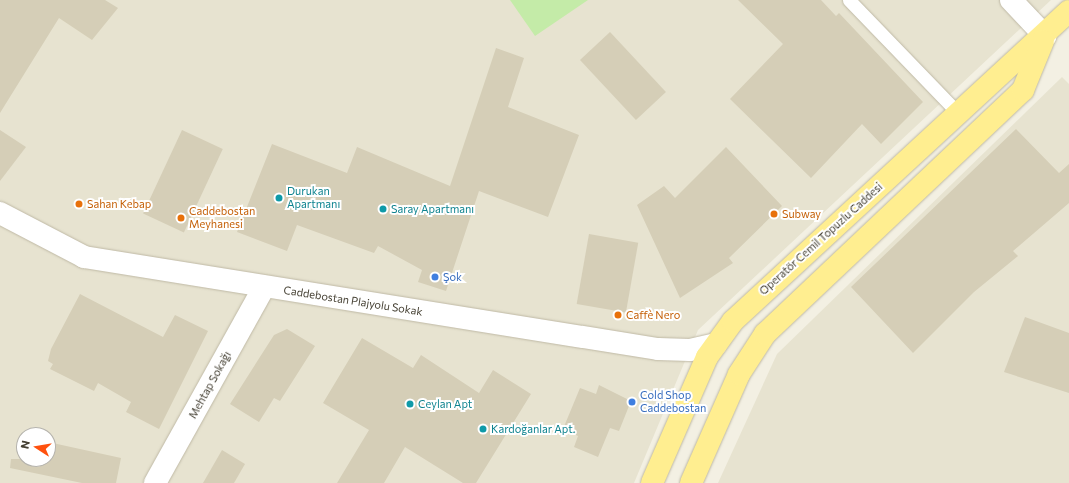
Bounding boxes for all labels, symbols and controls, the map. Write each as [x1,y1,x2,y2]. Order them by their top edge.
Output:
street label: Operatör Cemil Topuzlu Caddesi [757,180,885,298]
place label: Durukan Apartmanı [287,185,340,211]
marker: Durukan Apartmanı [274,193,284,203]
place label: Sahan Kebap [87,197,151,211]
marker: Sahan Kebap [74,199,84,209]
place label: Saray Apartmanı [391,202,474,216]
marker: Saray Apartmanı [378,204,388,214]
place label: Caddebostan Meyhanesi [189,205,255,231]
place label: Subway [782,207,821,221]
marker: Subway [769,209,779,219]
marker: Caddebostan Meyhanesi [176,213,186,223]
place label: Şok [443,270,462,284]
marker: Şok [430,272,440,282]
street label: Caddebostan Plajyolu Sokak [283,283,423,319]
place label: Caffè Nero [626,308,680,322]
marker: Caffè Nero [613,310,623,320]
street label: Mehtap Sokağı [186,349,234,421]
place label: Cold Shop Caddebostan [640,389,706,415]
place label: Ceylan Apt [418,397,472,411]
marker: Cold Shop Caddebostan [627,397,637,407]
marker: Ceylan Apt [405,399,415,409]
place label: Kardoğanlar Apt. [491,422,575,436]
marker: Kardoğanlar Apt. [478,424,488,434]
north arrow [16,427,56,467]
text: N [18,439,32,450]

